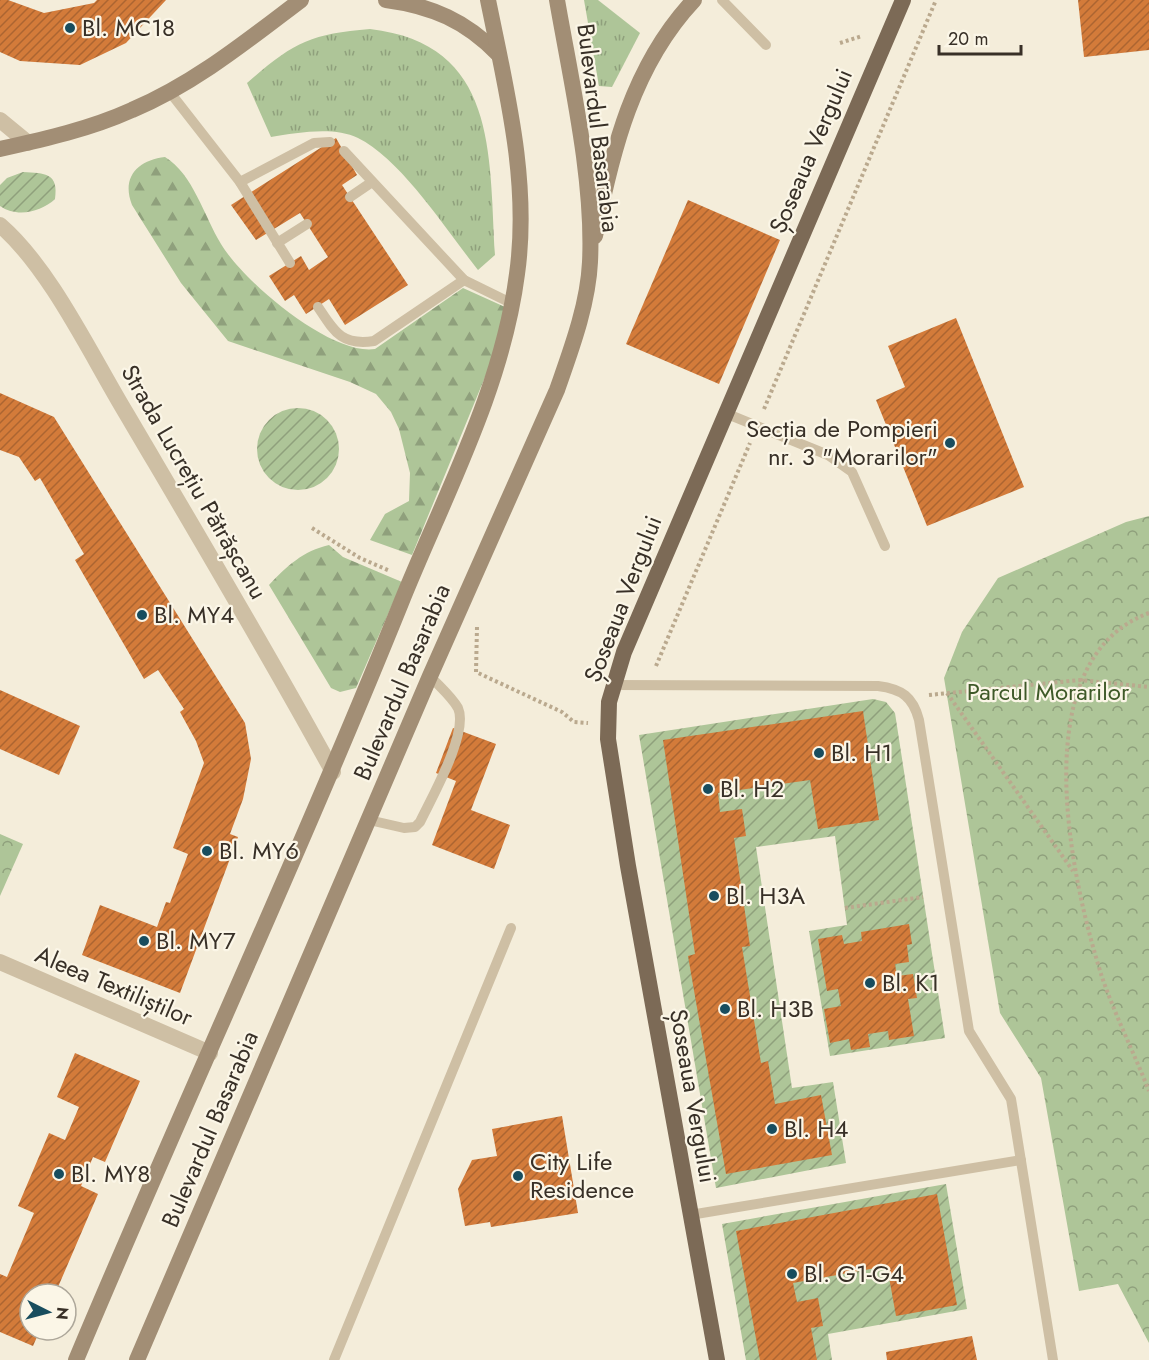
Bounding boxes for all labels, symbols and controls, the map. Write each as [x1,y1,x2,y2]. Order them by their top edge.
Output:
place label: Bl. MC18 [82,10,175,45]
scale bar [939,18,1022,56]
marker: Bl. MC18 [63,21,77,35]
street label: Bulevardul Basarabia [568,21,629,234]
text: 20 m [948,26,988,52]
street label: Șoseaua Vergului [760,63,861,239]
street label: Strada Lucrețiu Pătrășcanu [113,358,276,606]
place label: Secția de Pompieri nr. 3 "Morarilor" [746,411,938,474]
marker: Secția de Pompieri nr. 3 "Morarilor" [943,436,957,450]
street label: Șoseaua Vergului [575,510,670,687]
street label: Bulevardul Basarabia [344,578,459,785]
place label: Bl. MY4 [154,597,234,632]
marker: Bl. MY4 [135,608,149,622]
park label: Parcul Morarilor [967,674,1130,709]
place label: Bl. H1 [831,735,892,770]
marker: Bl. H1 [812,746,826,760]
place label: Bl. H2 [720,771,784,806]
marker: Bl. H2 [701,782,715,796]
place label: Bl. MY6 [219,833,299,868]
marker: Bl. MY6 [200,844,214,858]
place label: Bl. H3A [726,878,805,913]
marker: Bl. H3A [707,889,721,903]
place label: Bl. MY7 [156,923,236,958]
marker: Bl. MY7 [137,934,151,948]
street label: Aleea Textiliștilor [30,937,199,1035]
place label: Bl. K1 [882,965,940,1000]
marker: Bl. K1 [863,976,877,990]
place label: Bl. H3B [737,991,814,1026]
marker: Bl. H3B [718,1002,732,1016]
street label: Șoseaua Vergului [661,1006,726,1186]
street label: Bulevardul Basarabia [152,1025,267,1232]
place label: Bl. H4 [784,1111,848,1146]
marker: Bl. H4 [765,1122,779,1136]
place label: City Life Residence [530,1144,634,1207]
place label: Bl. MY8 [71,1156,150,1191]
marker: Bl. MY8 [52,1167,66,1181]
marker: City Life Residence [511,1169,525,1183]
place label: Bl. G1-G4 [804,1256,904,1291]
marker: Bl. G1-G4 [785,1267,799,1281]
north arrow [18,1282,78,1342]
text: N [50,1306,75,1321]

